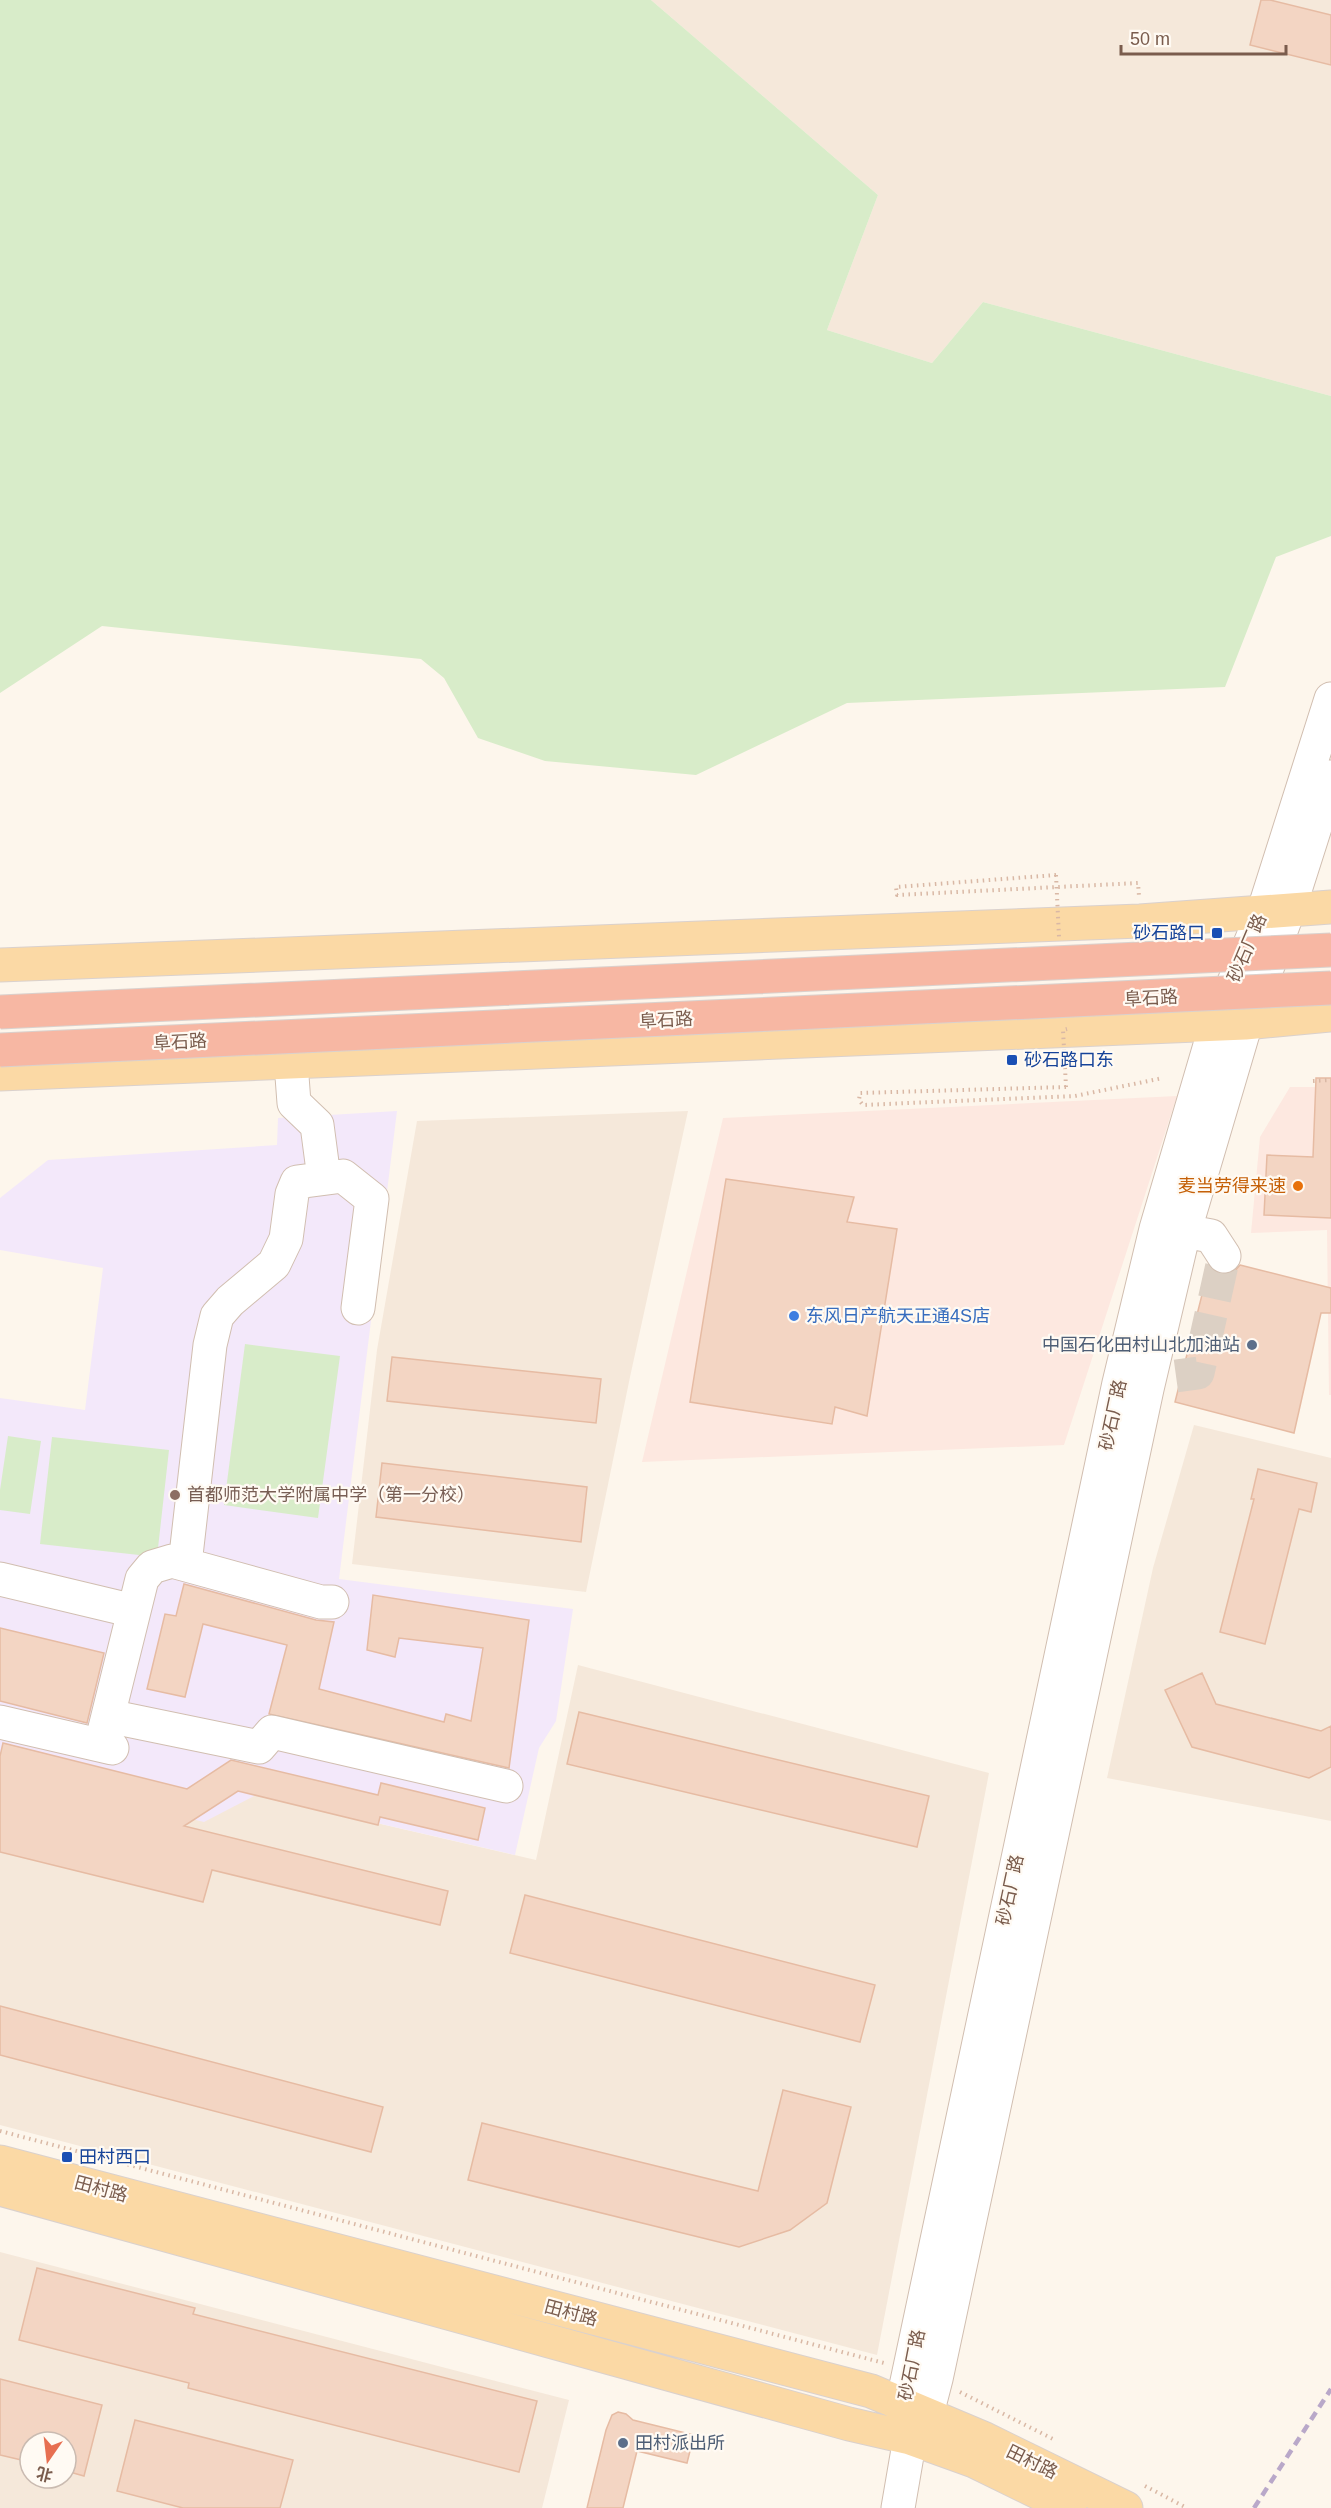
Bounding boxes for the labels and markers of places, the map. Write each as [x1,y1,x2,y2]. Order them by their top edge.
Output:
place label: 砂石路口 [1133,923,1205,943]
marker: 砂石路口 [1210,926,1224,940]
place label: 砂石路口东 [1024,1050,1114,1070]
marker: 砂石路口东 [1005,1053,1019,1067]
place label: 麦当劳得来速 [1178,1176,1286,1196]
marker: 麦当劳得来速 [1291,1179,1305,1193]
place label: 东风日产航天正通4S店 [806,1306,990,1326]
marker: 东风日产航天正通4S店 [787,1309,801,1323]
place label: 中国石化田村山北加油站 [1042,1335,1240,1355]
marker: 中国石化田村山北加油站 [1245,1338,1259,1352]
place label: 首都师范大学附属中学（第一分校） [187,1485,475,1505]
marker: 首都师范大学附属中学（第一分校） [168,1488,182,1502]
place label: 田村西口 [79,2147,151,2167]
marker: 田村西口 [60,2150,74,2164]
place label: 田村派出所 [635,2433,725,2453]
marker: 田村派出所 [616,2436,630,2450]

